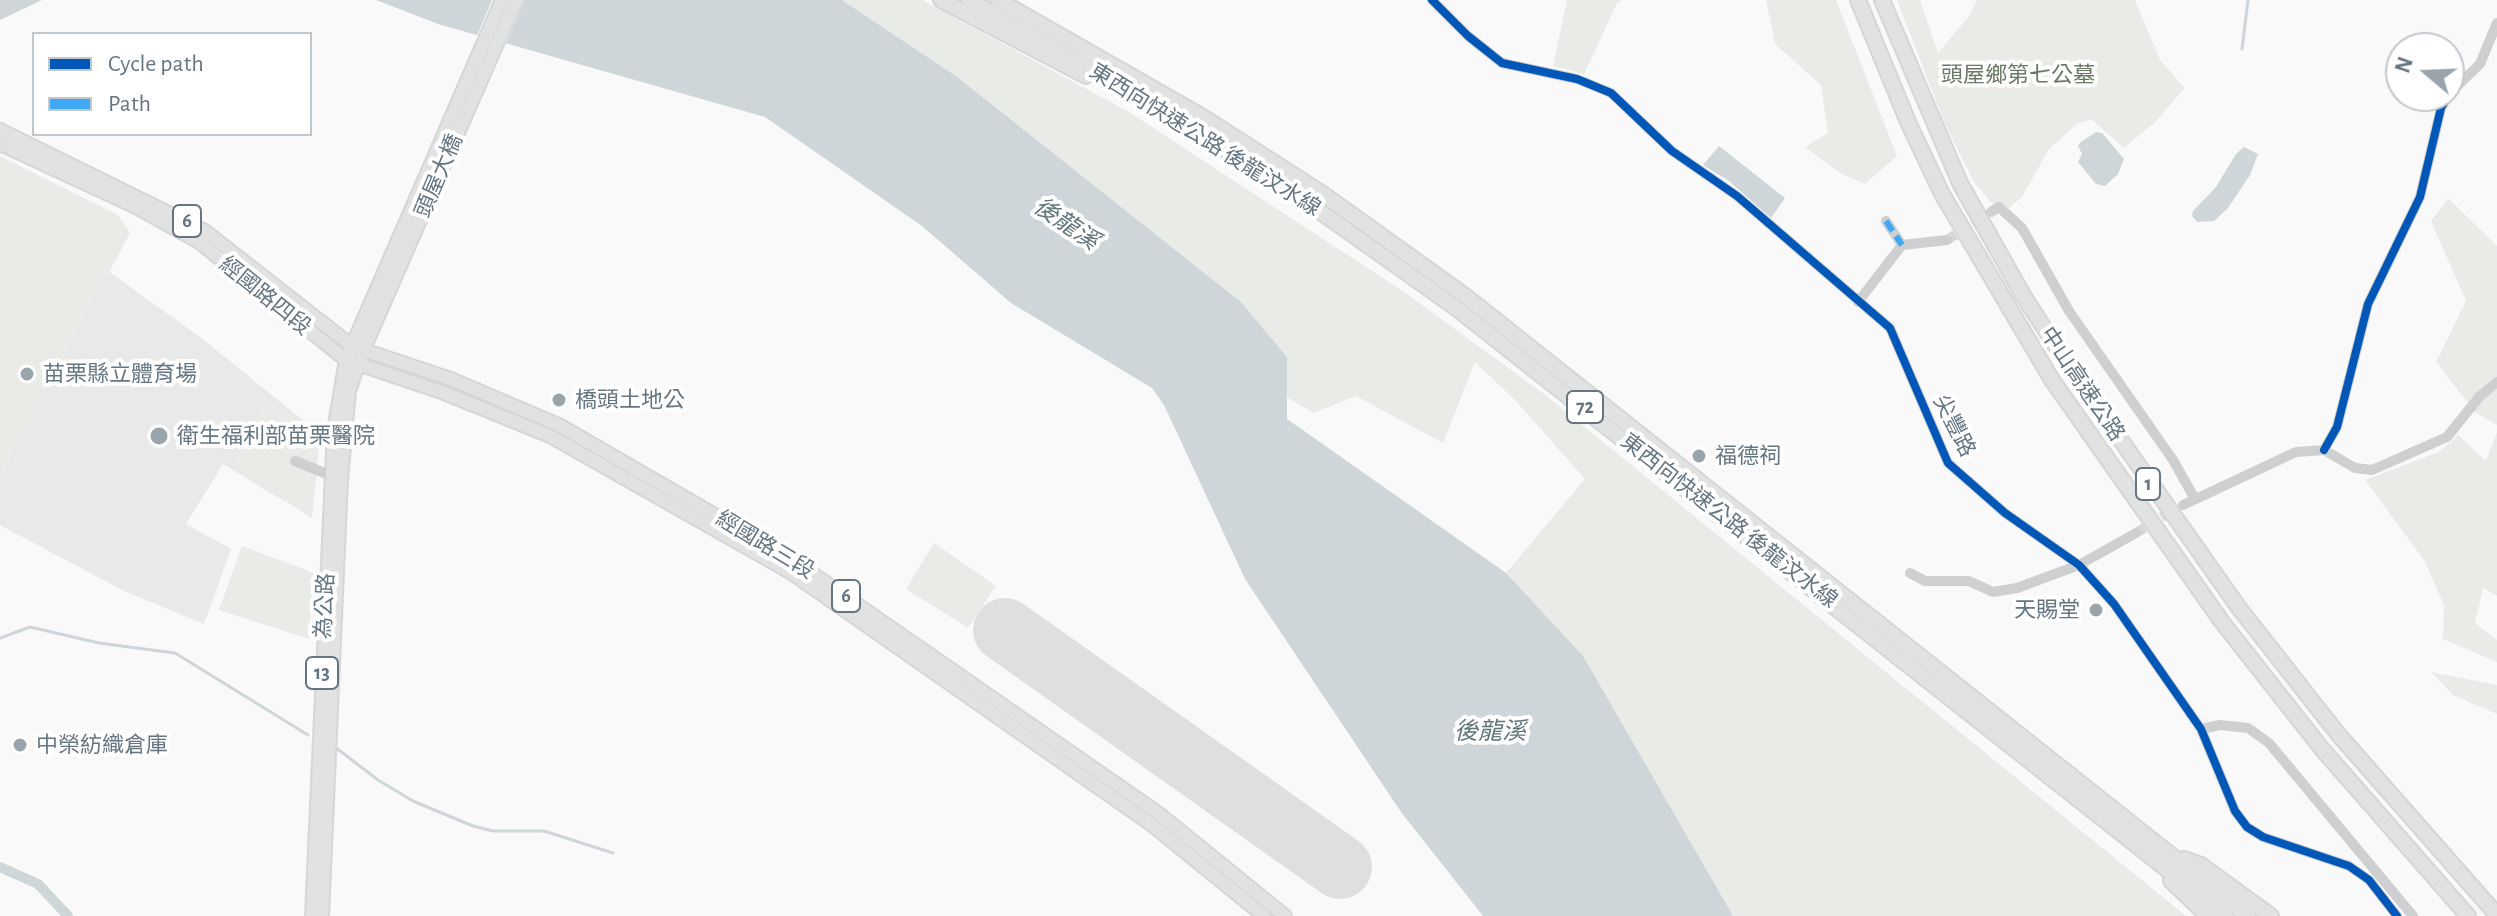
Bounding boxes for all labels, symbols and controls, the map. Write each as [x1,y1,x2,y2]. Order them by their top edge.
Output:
legend [32,32,312,136]
north arrow [2385,32,2465,112]
text: Cycle path [108,52,204,76]
text: N [2391,54,2417,76]
street label: 東西向快速公路 後龍汶水線 [1085,58,1325,222]
park label: 頭屋鄉第七公墓 [1941,62,2095,88]
text: Path [108,92,151,116]
street label: 頭屋大橋 [410,130,468,222]
water label: 後龍溪 [1028,192,1104,256]
road number: 6 [173,205,201,237]
street label: 經國路四段 [214,251,316,341]
street label: 中山高速公路 [2034,322,2130,446]
place label: 苗栗縣立體育場 [43,361,197,387]
marker: 苗栗縣立體育場 [18,365,36,383]
place label: 橋頭土地公 [575,387,685,413]
marker: 橋頭土地公 [550,391,568,409]
road number: 72 [1567,391,1603,423]
street label: 尖豐路 [1927,391,1981,461]
place label: 衛生福利部苗栗醫院 [177,423,375,449]
marker: 衛生福利部苗栗醫院 [148,425,170,447]
street label: 東西向快速公路 後龍汶水線 [1615,428,1843,614]
place label: 福德祠 [1715,443,1781,469]
marker: 福德祠 [1690,447,1708,465]
road number: 1 [2136,468,2160,500]
street label: 經國路三段 [711,505,819,585]
street label: 為公路 [310,572,340,640]
road number: 6 [832,580,860,612]
place label: 天賜堂 [2014,597,2080,623]
marker: 天賜堂 [2087,601,2105,619]
road number: 13 [306,657,338,689]
water label: 後龍溪 [1454,718,1526,746]
place label: 中榮紡織倉庫 [36,732,168,758]
marker: 中榮紡織倉庫 [11,736,29,754]

